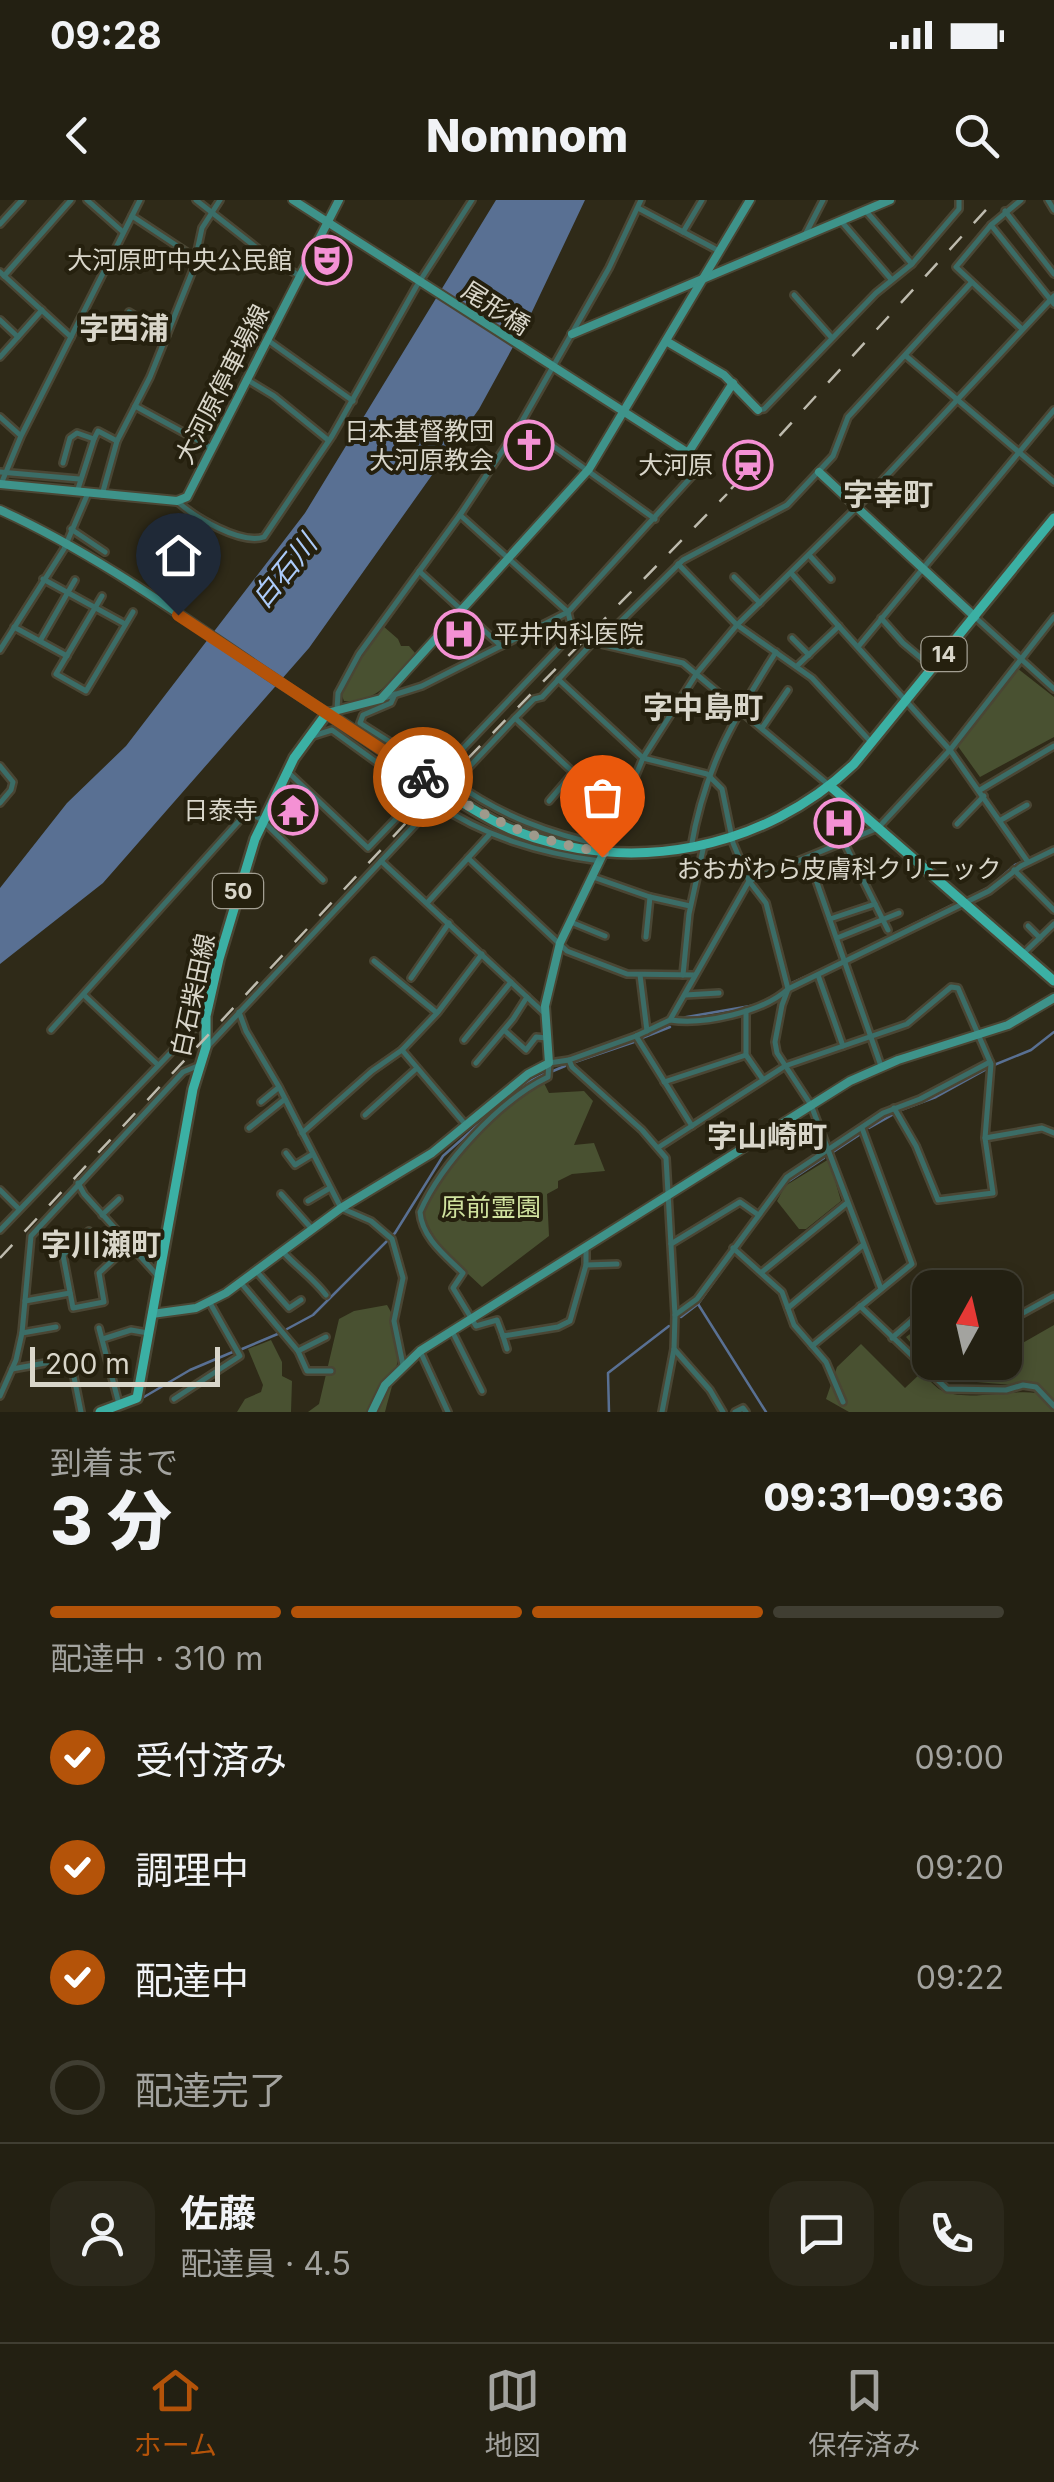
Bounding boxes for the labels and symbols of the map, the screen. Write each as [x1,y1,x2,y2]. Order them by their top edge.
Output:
theatre icon: 大河原町中央公民館 [301,234,353,286]
place label: 大河原町中央公民館 [67,245,292,275]
street label: 尾形橋 [456,275,536,341]
street label: 大河原停車場線 [169,299,275,469]
district label: 字西浦 [79,310,169,346]
place label: 日本基督教団 大河原教会 [344,416,494,475]
church icon: 日本基督教団 大河原教会 [503,419,555,471]
station icon: 大河原 [722,439,774,491]
place label: 大河原 [638,450,713,480]
district label: 字幸町 [843,476,933,512]
pin [136,513,221,616]
water label: 白石川 [244,525,326,614]
hospital icon: 平井内科医院 [433,608,485,660]
place label: 平井内科医院 [494,619,644,649]
road number: 14 [922,637,966,671]
district label: 字中島町 [643,689,763,725]
courier [373,727,473,827]
pin [560,755,645,858]
temple icon: 日泰寺 [267,784,319,836]
place label: 日泰寺 [183,795,258,825]
hospital icon: おおがわら皮膚科クリニック [813,797,865,849]
place label: おおがわら皮膚科クリニック [676,854,1002,884]
road number: 50 [213,874,263,908]
street label: 白石柴田線 [165,931,221,1059]
district label: 字山崎町 [707,1118,827,1154]
park label: 原前霊園 [441,1192,541,1222]
district label: 字川瀬町 [41,1226,161,1262]
north arrow [912,1270,1022,1380]
scale bar [30,1342,220,1386]

